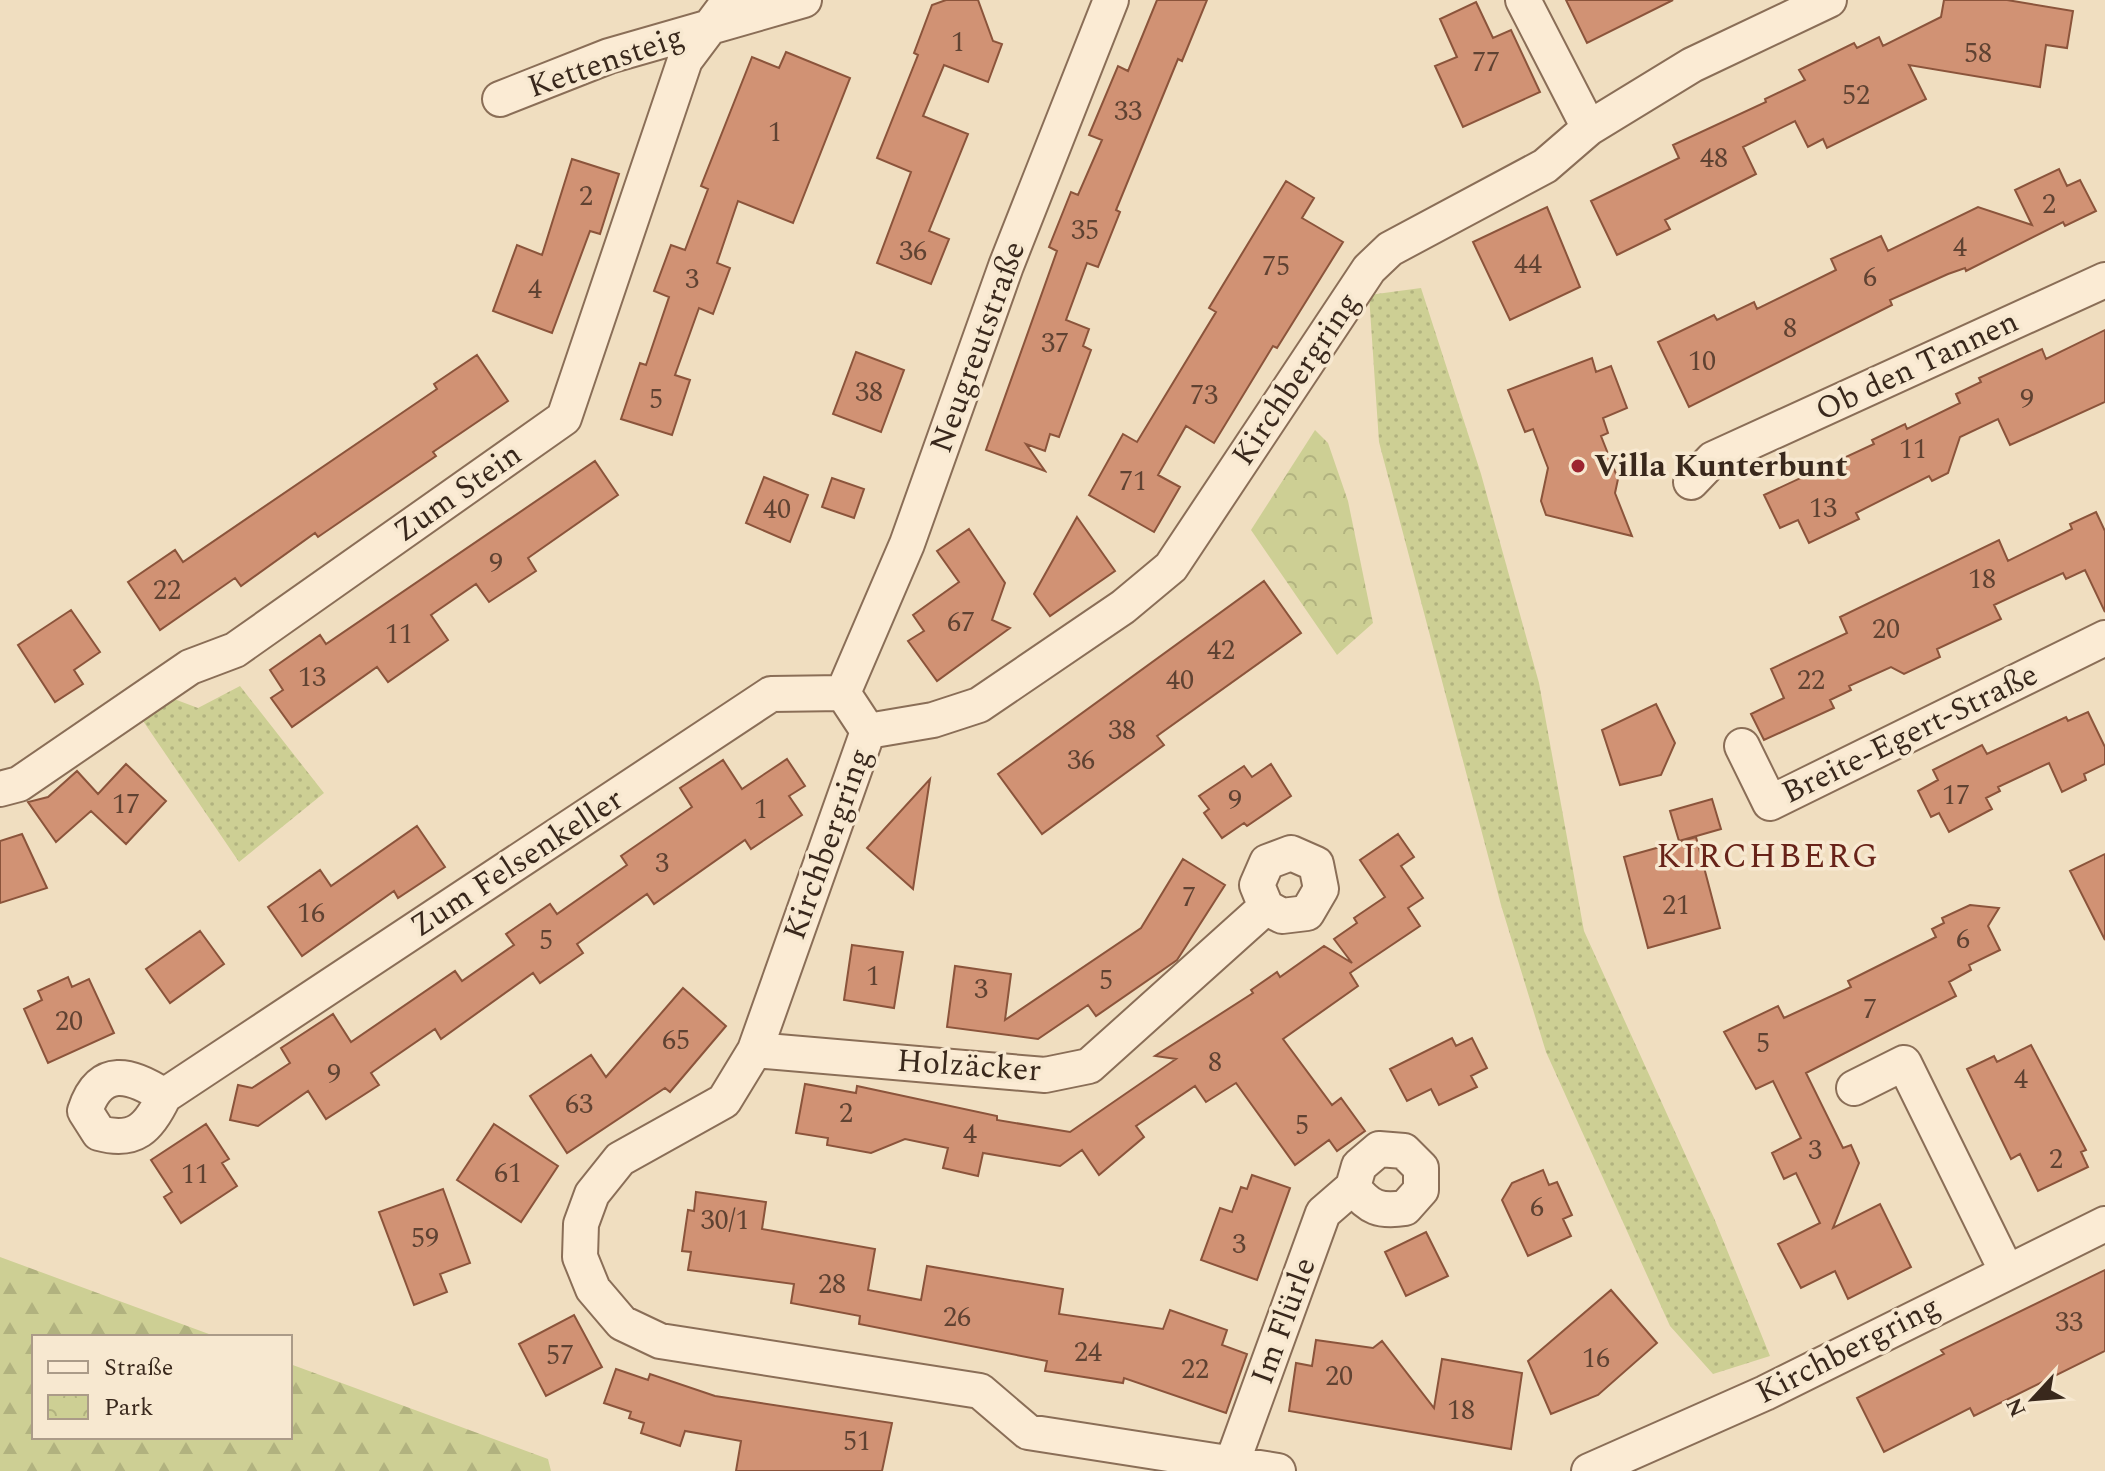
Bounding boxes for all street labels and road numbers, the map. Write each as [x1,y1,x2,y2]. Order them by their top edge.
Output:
street label: Kettensteig [521,12,691,112]
street label: Neugreutstraße [917,234,1039,460]
street label: Kirchbergring [1219,282,1373,476]
street label: Ob den Tannen [1807,298,2027,434]
street label: Zum Stein [384,431,532,555]
street label: Breite-Egert-Straße [1774,651,2046,817]
street label: Kirchbergring [771,741,885,947]
street label: Zum Felsenkeller [401,776,633,950]
street label: Holzäcker [895,1037,1043,1095]
street label: Im Flürle [1238,1251,1330,1391]
street label: Kirchbergring [1747,1283,1949,1417]

